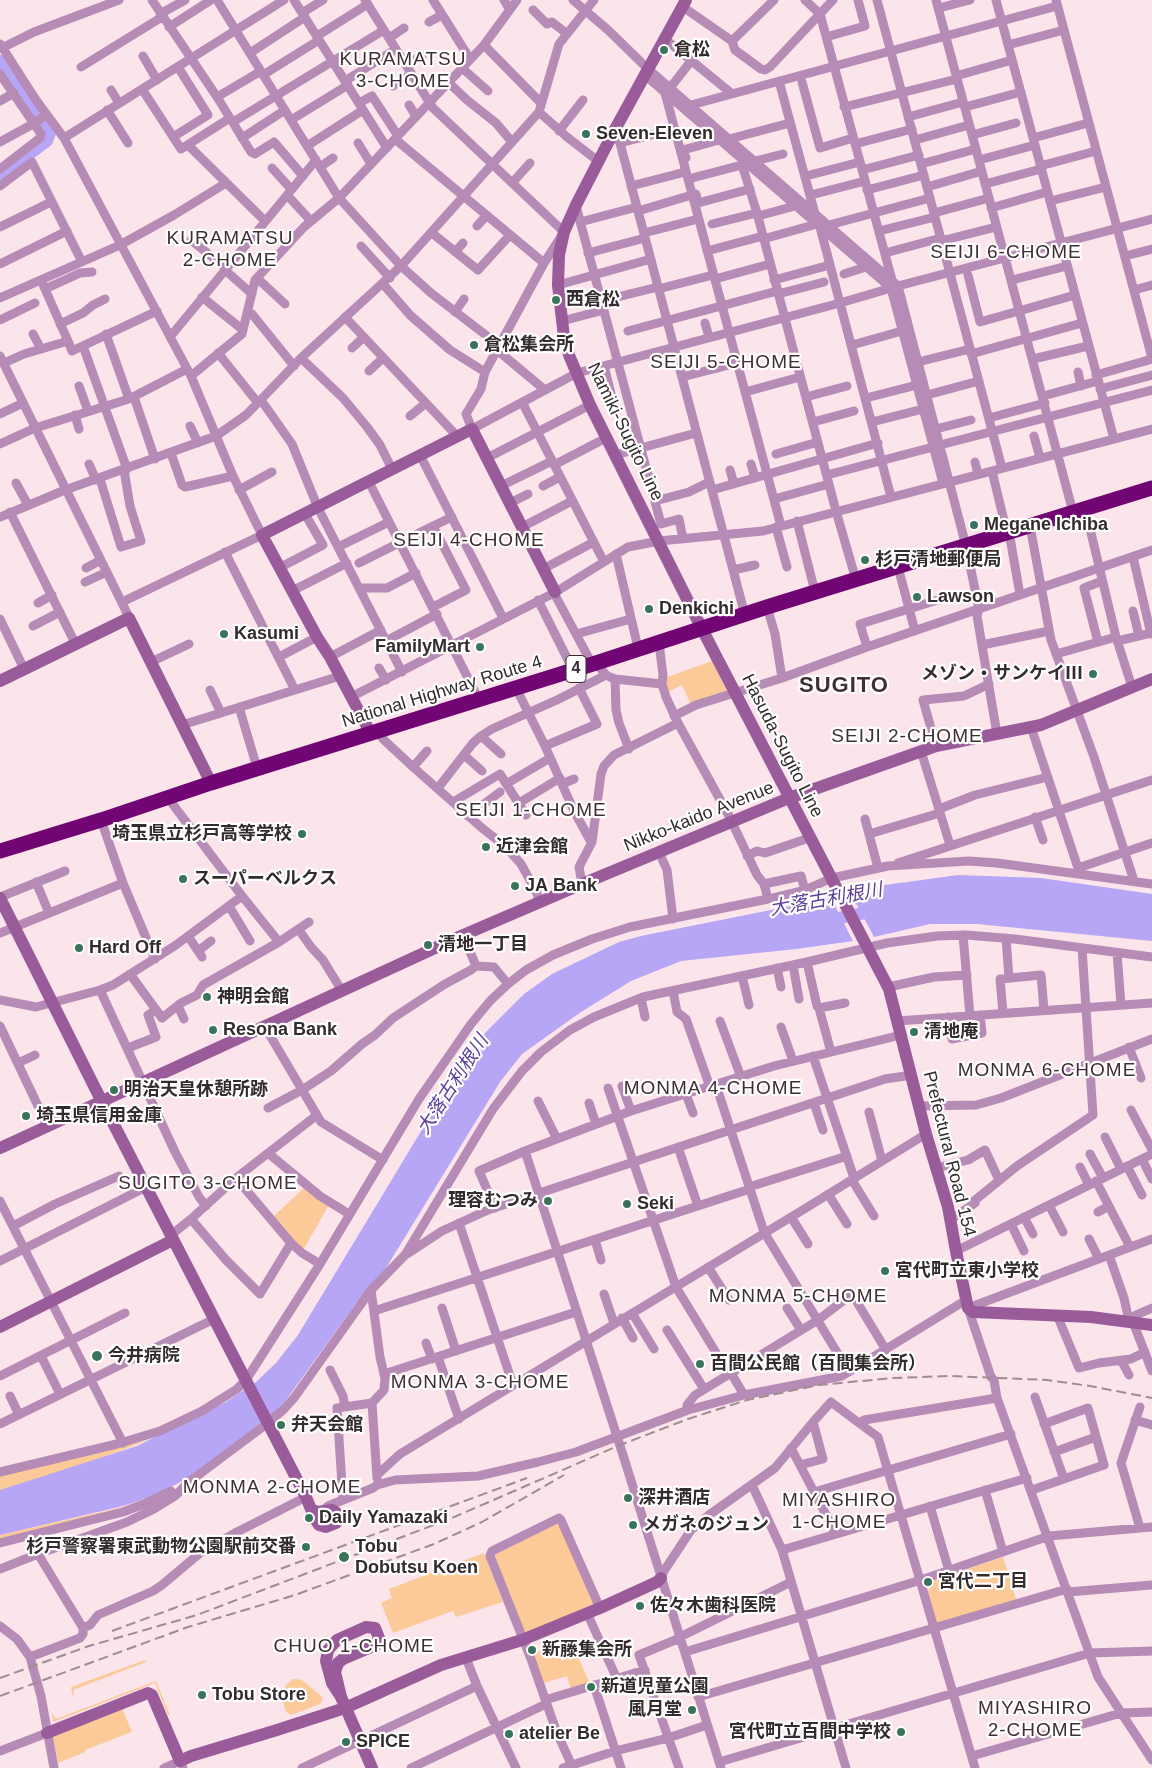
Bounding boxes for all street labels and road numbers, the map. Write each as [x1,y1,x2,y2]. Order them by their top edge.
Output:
street label: Namiki-Sugito Line [582,359,668,505]
street label: National Highway Route 4 [339,651,545,733]
road number: 4 [566,656,586,682]
street label: Hasuda-Sugito Line [736,671,828,821]
street label: Nikko-kaido Avenue [621,777,777,857]
street label: Prefectural Road 154 [918,1069,980,1239]

